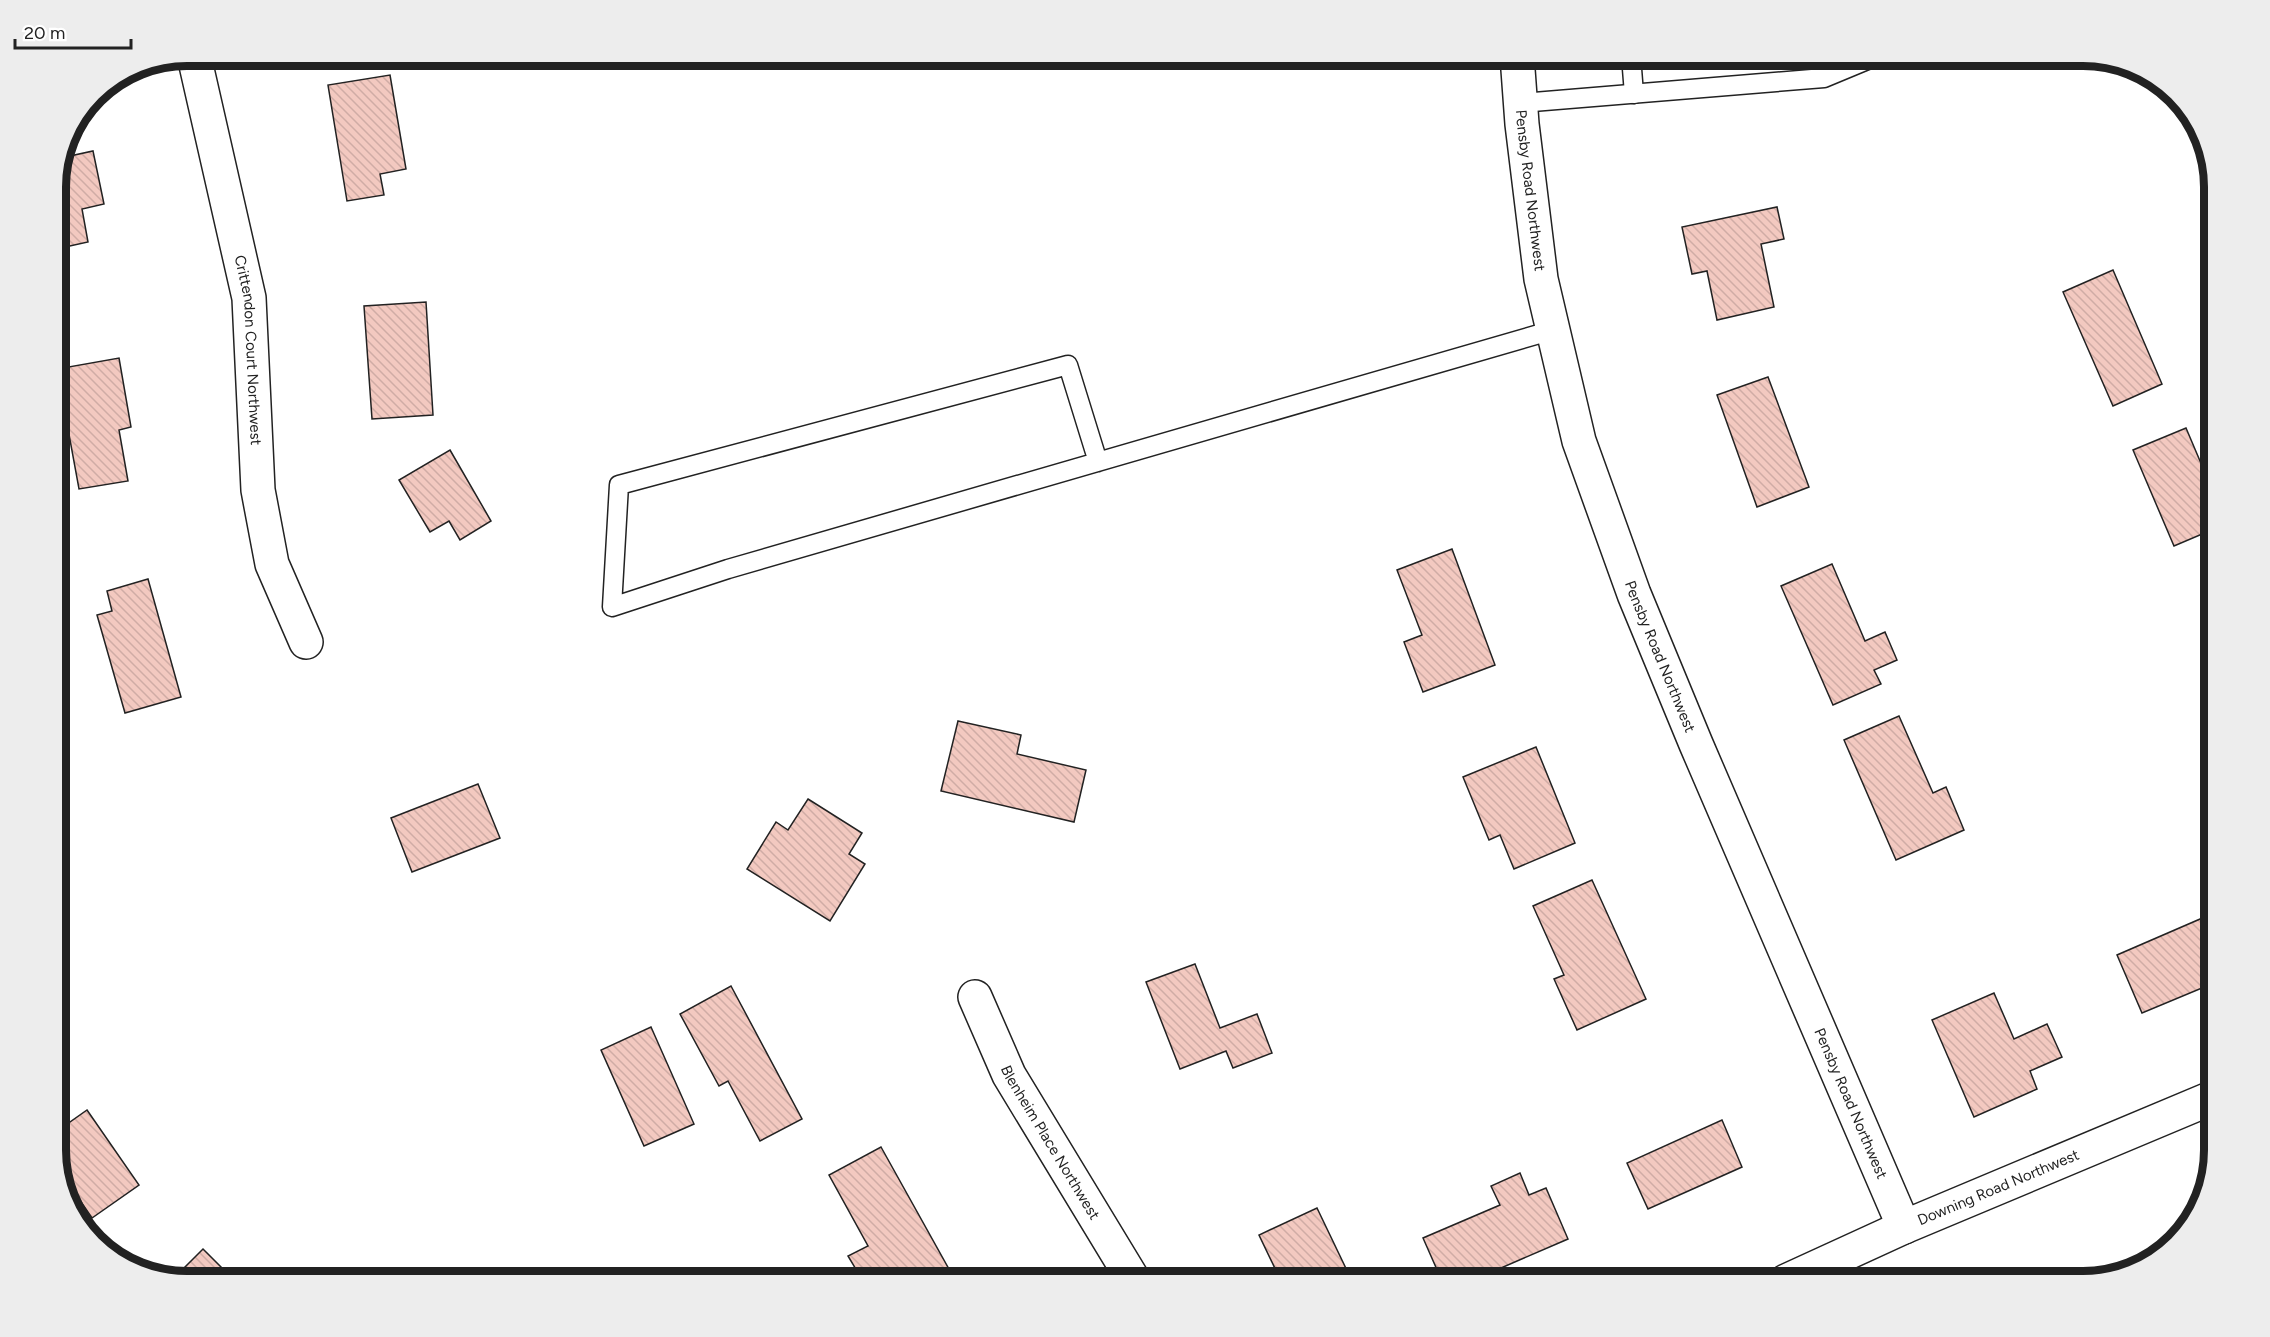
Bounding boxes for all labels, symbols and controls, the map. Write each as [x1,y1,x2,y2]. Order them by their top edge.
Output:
scale bar [15,12,130,50]
text: 20 m [24,22,65,44]
street label: Pensby Road Northwest [1512,109,1549,272]
street label: Crittendon Court Northwest [231,253,265,446]
street label: Pensby Road Northwest [1621,578,1699,735]
street label: Pensby Road Northwest [1810,1025,1891,1182]
street label: Blenheim Place Northwest [997,1063,1104,1223]
street label: Downing Road Northwest [1915,1145,2082,1229]

